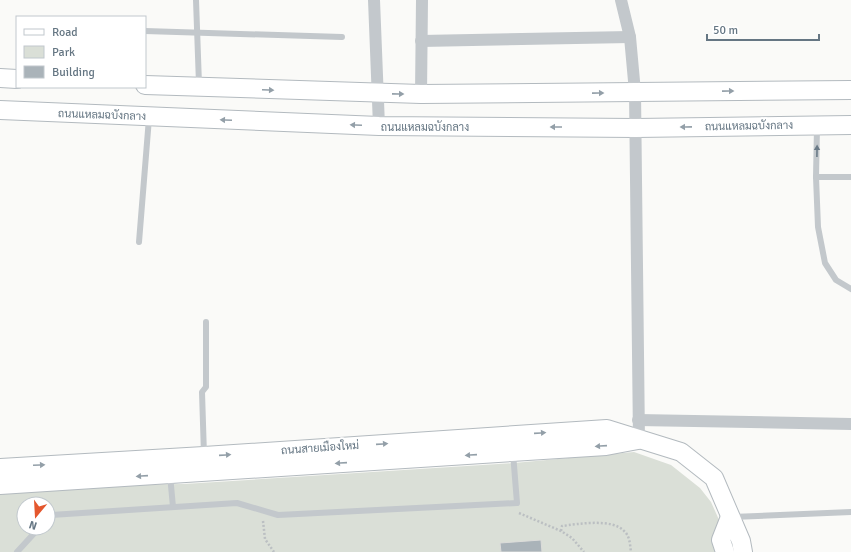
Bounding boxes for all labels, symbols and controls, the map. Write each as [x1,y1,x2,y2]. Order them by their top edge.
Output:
legend [16,16,146,88]
scale bar [707,16,819,42]
text: 50 m [713,23,738,38]
text: Road [52,25,78,40]
text: Park [52,45,75,60]
text: Building [52,65,95,80]
one-way arrow [262,86,274,93]
one-way arrow [722,88,735,94]
one-way arrow [592,90,605,96]
one-way arrow [392,91,405,97]
street label: ถนนแหลมฉบังกลาง [58,106,146,123]
one-way arrow [219,117,232,123]
street label: ถนนแหลมฉบังกลาง [705,118,793,133]
street label: ถนนแหลมฉบังกลาง [381,120,469,134]
one-way arrow [350,122,362,129]
one-way arrow [549,124,562,130]
one-way arrow [679,124,692,130]
one-way arrow [813,145,820,157]
one-way arrow [534,430,546,437]
street label: ถนนสายเมืองใหม่ [281,437,359,457]
one-way arrow [376,441,388,448]
one-way arrow [595,443,607,450]
one-way arrow [219,451,231,458]
one-way arrow [465,451,477,458]
one-way arrow [334,460,347,466]
one-way arrow [33,462,45,469]
one-way arrow [135,472,148,479]
north arrow [16,496,56,536]
text: N [27,518,39,532]

